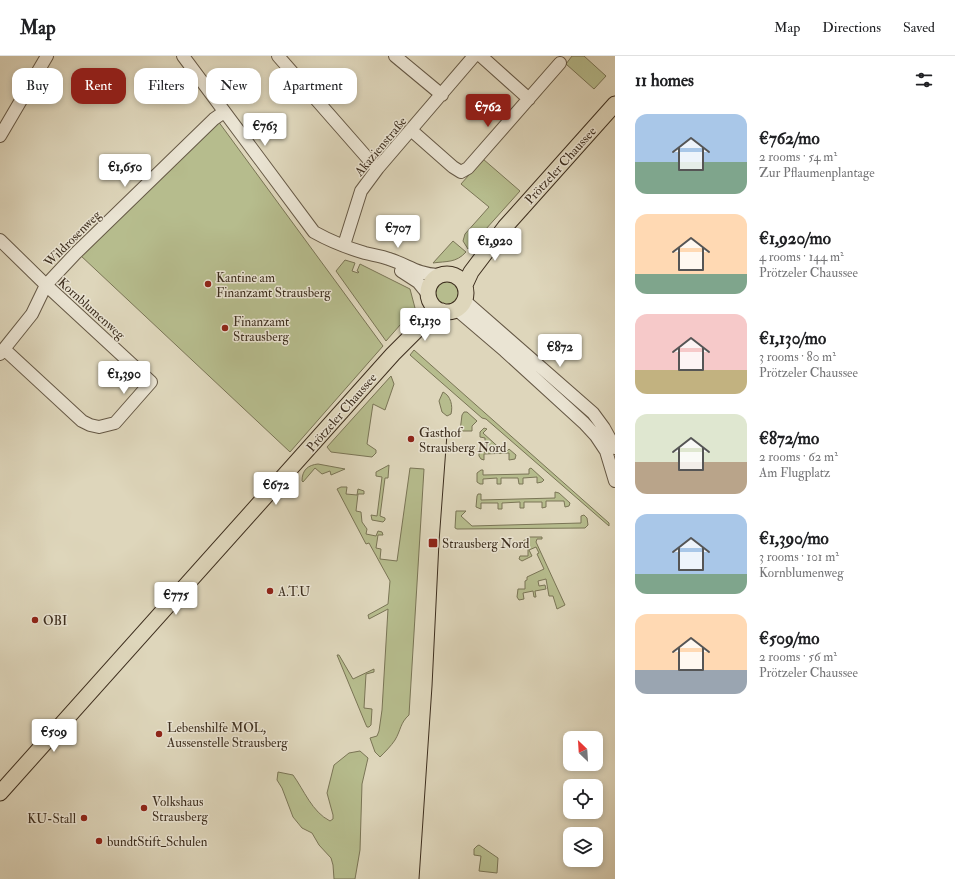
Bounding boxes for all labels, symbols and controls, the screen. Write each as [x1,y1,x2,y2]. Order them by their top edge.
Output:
text: Map [20,16,56,40]
text: Map [774,19,800,36]
text: Directions [822,19,881,36]
text: Saved [903,19,935,36]
chip: Buy [12,68,63,104]
chip: Rent [71,68,126,104]
chip: Filters [134,68,198,104]
chip: New [206,68,261,104]
chip: Apartment [269,68,357,104]
icon: filters [913,69,935,91]
text: 11 homes [635,70,694,91]
pin: €762 [464,94,512,128]
text: €762 [475,99,501,115]
pin: €763 [241,113,289,147]
street label: Akazienstraße [351,113,411,180]
text: €763 [252,118,278,134]
street label: Prötzeler Chaussee [522,123,600,208]
text: €762/mo [759,128,820,149]
icon: home [667,130,715,178]
text: 2 rooms · 54 m² [759,149,837,165]
pin: €1,650 [92,154,158,188]
text: €1,650 [108,159,142,175]
text: Zur Pflaumenplantage [759,165,875,181]
street label: Wildrosenweg [40,207,105,271]
pin: €707 [374,215,422,249]
text: €707 [385,220,411,236]
pin: €1,920 [462,228,528,262]
text: €1,920/mo [759,228,831,249]
icon: home [667,230,715,278]
text: €1,920 [477,233,513,249]
text: 4 rooms · 144 m² [759,249,844,265]
text: Prötzeler Chaussee [759,265,858,281]
place label: Kantine am Finanzamt Strausberg [216,270,331,301]
street label: Kornblumenweg [55,274,129,343]
marker: Kantine am Finanzamt Strausberg [203,279,213,289]
pin: €1,130 [392,308,458,342]
text: €1,130 [409,313,441,329]
place label: Finanzamt Strausberg [233,314,289,345]
marker: Finanzamt Strausberg [220,323,230,333]
text: €1,130/mo [759,328,826,349]
icon: home [667,330,715,378]
pin: €872 [536,334,584,368]
text: €872 [547,339,573,355]
text: 3 rooms · 80 m² [759,349,836,365]
pin: €1,390 [91,361,157,395]
text: Prötzeler Chaussee [759,365,858,381]
text: €1,390 [107,366,141,382]
street label: Prötzeler Chaussee [303,370,381,455]
place label: Gasthof Strausberg Nord [419,425,507,456]
text: €872/mo [759,428,819,449]
icon: home [667,430,715,478]
marker: Gasthof Strausberg Nord [406,434,416,444]
text: 2 rooms · 62 m² [759,449,838,465]
text: Am Flugplatz [759,465,830,481]
pin: €672 [252,472,300,506]
text: €672 [263,477,289,493]
text: €1,390/mo [759,528,829,549]
icon: home [667,530,715,578]
place label: Strausberg Nord [442,536,530,552]
marker: Strausberg Nord [427,537,439,549]
text: 3 rooms · 101 m² [759,549,839,565]
text: Kornblumenweg [759,565,844,581]
pin: €775 [152,582,200,616]
place label: A.T.U [277,584,310,600]
marker: A.T.U [265,586,275,596]
text: €775 [163,587,189,603]
place label: OBI [43,613,67,629]
marker: OBI [30,615,40,625]
text: €509/mo [759,628,819,649]
icon: home [667,630,715,678]
text: 2 rooms · 56 m² [759,649,837,665]
text: Prötzeler Chaussee [759,665,858,681]
pin: €509 [30,719,78,753]
place label: Lebenshilfe MOL, Aussenstelle Strausberg [166,720,288,751]
text: €509 [41,724,67,740]
marker: Lebenshilfe MOL, Aussenstelle Strausberg [154,729,164,739]
north arrow [563,731,603,771]
map controls [563,731,603,867]
button: locate [563,779,603,819]
place label: Volkshaus Strausberg [152,794,208,825]
marker: Volkshaus Strausberg [139,803,149,813]
place label: KU-Stall [27,811,77,827]
marker: KU-Stall [79,813,89,823]
button: layers [563,827,603,867]
place label: bundtStift_Schulen [107,834,208,850]
marker: bundtStift_Schulen [94,836,104,846]

